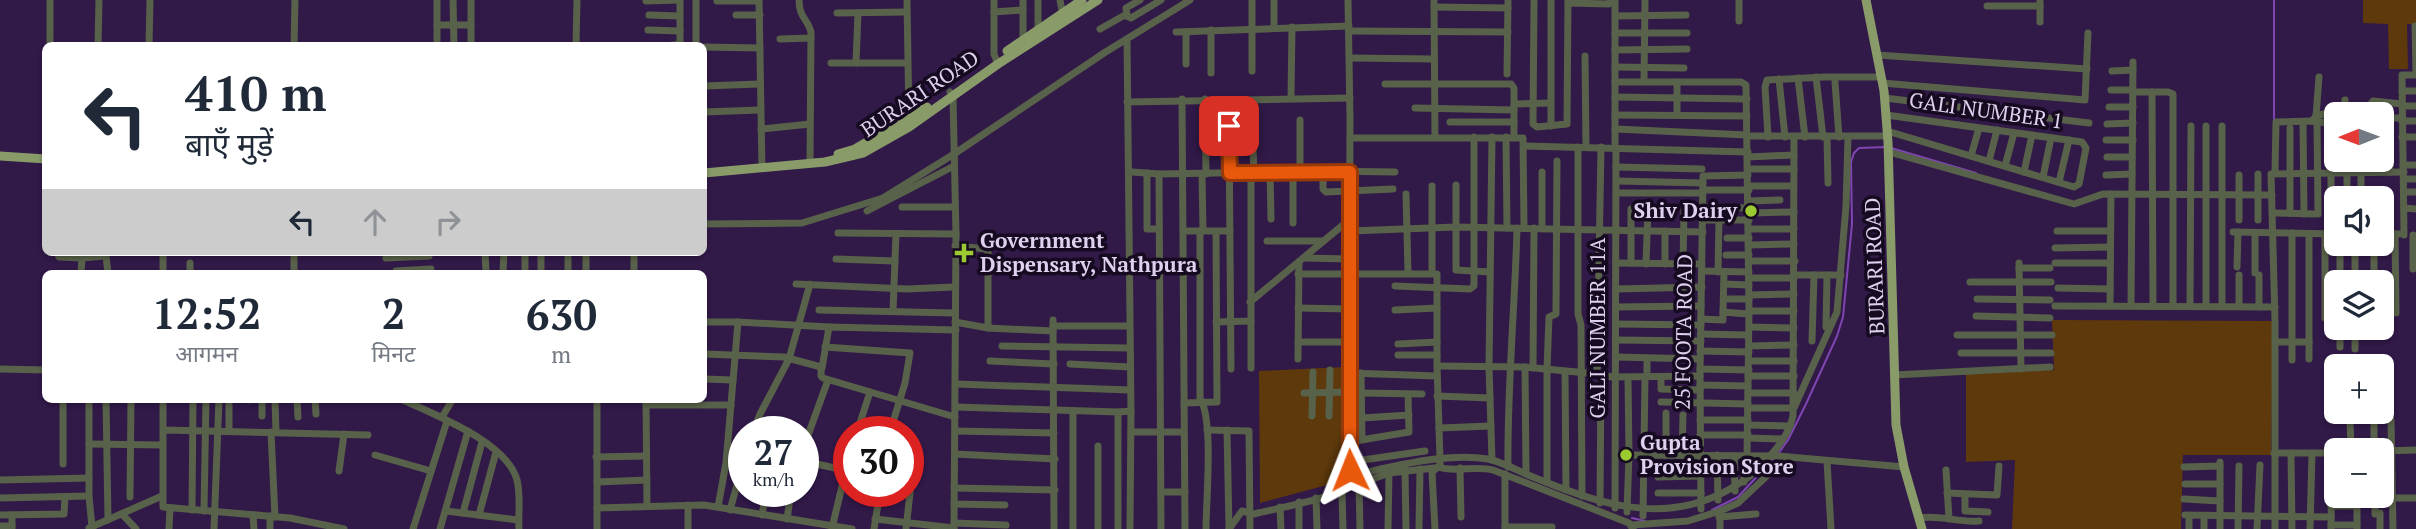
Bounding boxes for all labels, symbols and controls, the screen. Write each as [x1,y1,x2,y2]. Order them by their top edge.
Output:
street label: BURARI ROAD [855,43,984,143]
text: 410 m [185,60,327,125]
icon: left [70,70,161,161]
street label: GALI NUMBER 1 [1907,85,2065,135]
pin [1199,96,1259,156]
north arrow [2324,102,2394,172]
map controls [2324,102,2394,508]
icon: arrive [1210,107,1248,145]
text: बाएँ मुड़ें [185,123,273,165]
button: sound [2324,186,2394,256]
place label: Shiv Dairy [1633,196,1738,224]
street label: BURARI ROAD [1858,197,1890,335]
icon: left [283,203,321,241]
icon: ahead [356,203,394,241]
icon: right [429,203,467,241]
marker: Shiv Dairy [1743,203,1759,219]
place label: Government Dispensary, Nathpura [980,226,1198,278]
street label: GALI NUMBER 11A [1583,237,1611,418]
marker: Government Dispensary, Nathpura [954,243,974,263]
street label: 25 FOOTA ROAD [1668,254,1698,410]
button: layers [2324,270,2394,340]
text: 12:52 [152,285,261,341]
text: 2 [382,285,405,341]
text: 630 [526,286,597,342]
text: आगमन [175,338,238,369]
text: मिनट [372,338,416,369]
text: m [551,339,571,370]
button: + [2324,354,2394,424]
speed limit sign: 30 [833,416,924,507]
place label: Gupta Provision Store [1640,428,1794,480]
text: 27 [754,429,793,475]
position arrow [1313,433,1387,507]
button: − [2324,438,2394,508]
marker: Gupta Provision Store [1618,447,1634,463]
text: km/h [753,467,794,491]

